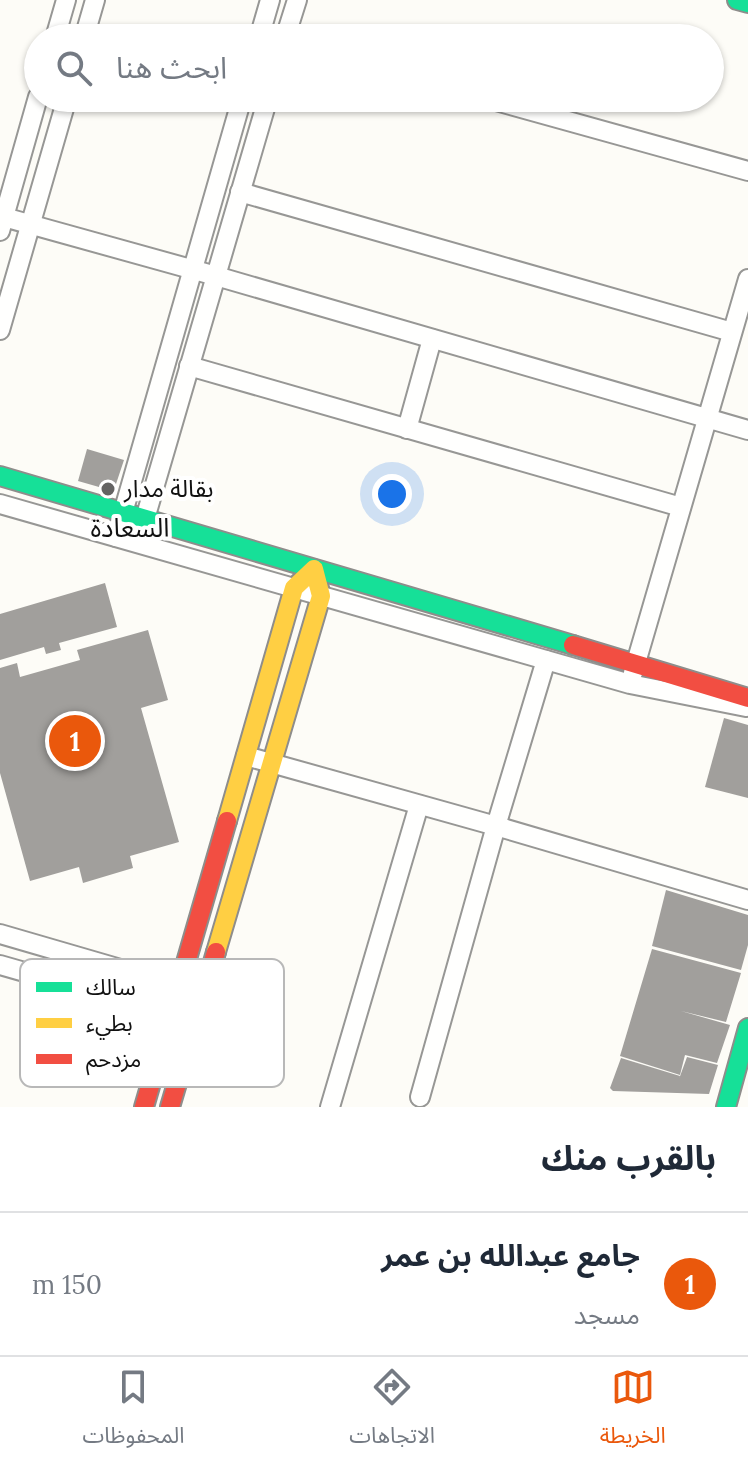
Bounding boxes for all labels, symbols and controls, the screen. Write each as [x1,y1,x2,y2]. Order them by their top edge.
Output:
search box [24,24,724,112]
icon: search [52,46,96,90]
text: ابحث هنا [116,48,227,86]
place label: بقالة مدار [123,473,213,504]
your location [372,474,412,514]
marker: بقالة مدار [99,480,117,498]
district label: السعادة [90,511,170,544]
pin: 1 [49,711,101,771]
legend [20,959,284,1087]
text: سالك [86,973,136,1001]
text: بطيء [86,1009,133,1040]
text: مزدحم [86,1045,141,1076]
text: بالقرب منك [541,1136,716,1179]
text: جامع عبدالله بن عمر [381,1236,640,1274]
text: 150 m [32,1268,102,1301]
text: 1 [685,1268,695,1301]
text: مسجد [574,1298,640,1331]
tab: المحفوظات [82,1365,184,1459]
tab: الاتجاهات [349,1365,435,1459]
tab: الخريطة [600,1365,666,1459]

